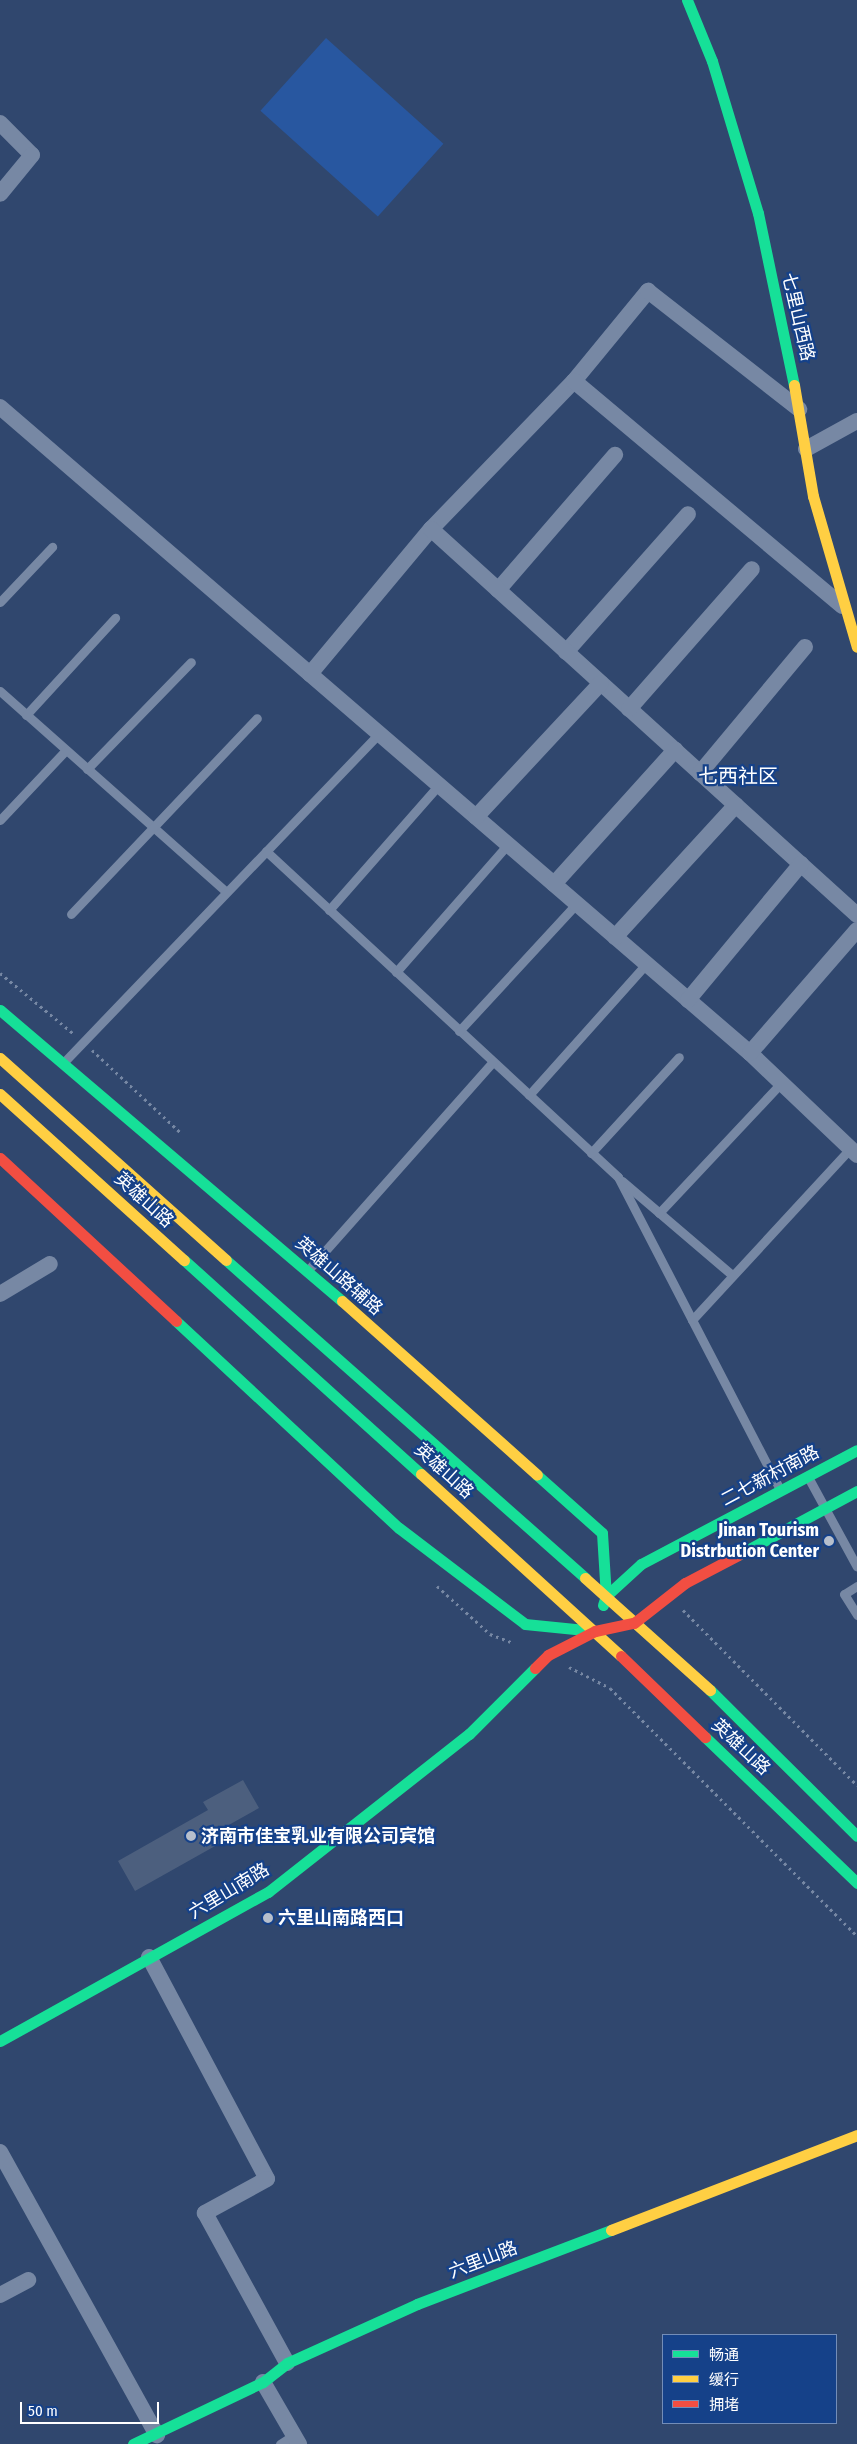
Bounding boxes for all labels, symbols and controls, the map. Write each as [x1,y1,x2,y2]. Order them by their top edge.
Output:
street label: 七里山西路 [777,271,819,363]
district label: 七西社区 [698,764,778,788]
street label: 英雄山路 [110,1168,178,1232]
street label: 英雄山路辅路 [291,1232,387,1320]
street label: 英雄山路 [410,1439,478,1503]
street label: 二七新村南路 [717,1441,823,1511]
place label: Jinan Tourism Distrbution Center [681,1520,819,1562]
marker: Jinan Tourism Distrbution Center [823,1535,835,1547]
street label: 英雄山路 [707,1715,775,1779]
place label: 济南市佳宝乳业有限公司宾馆 [201,1825,435,1847]
marker: 济南市佳宝乳业有限公司宾馆 [185,1830,197,1842]
street label: 六里山南路 [185,1859,273,1923]
place label: 六里山南路西口 [278,1907,404,1929]
marker: 六里山南路西口 [262,1912,274,1924]
street label: 六里山路 [446,2237,520,2283]
legend [662,2334,837,2424]
text: 畅通 [709,2346,739,2364]
text: 缓行 [709,2371,739,2389]
scale bar [22,2392,161,2424]
text: 拥堵 [709,2396,739,2414]
text: 50 m [28,2402,58,2420]

